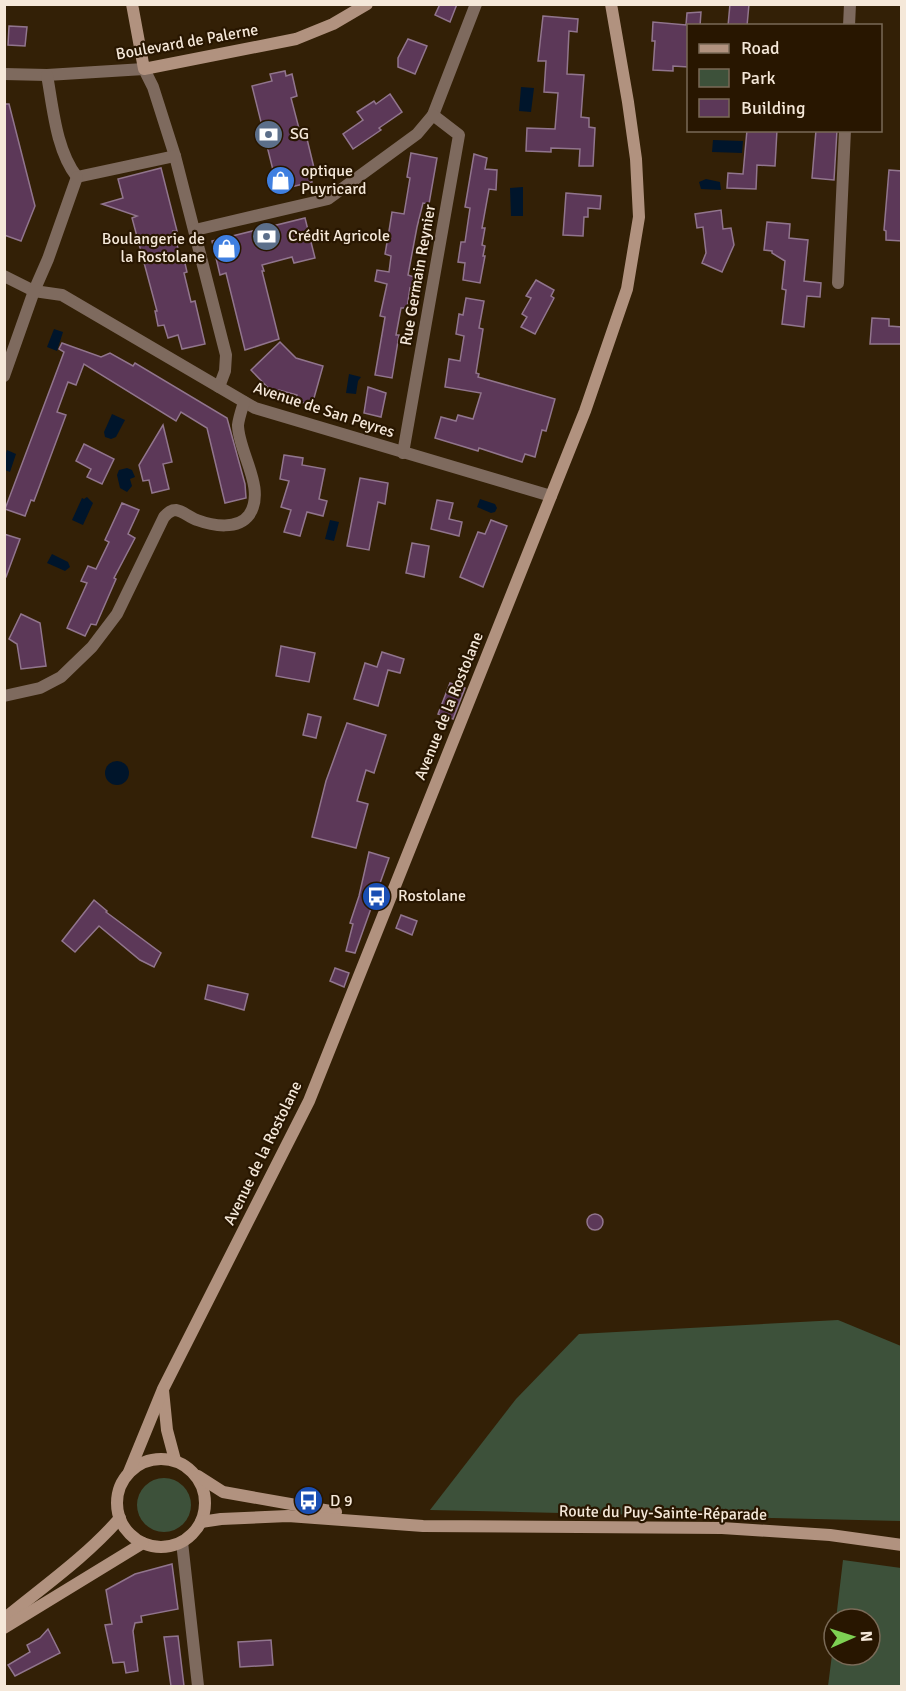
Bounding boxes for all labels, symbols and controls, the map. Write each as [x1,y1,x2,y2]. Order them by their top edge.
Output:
street label: Boulevard de Palerne [114,20,260,64]
legend [687,24,882,132]
text: Road [741,37,780,59]
text: Park [741,67,776,89]
text: Building [741,97,805,119]
bank icon: SG [253,118,285,150]
place label: SG [290,124,309,144]
place label: optique Puyricard [301,161,366,199]
shop icon: optique Puyricard [264,164,296,196]
street label: Rue Germain Reynier [396,203,440,347]
bank icon: Crédit Agricole [251,220,283,252]
place label: Crédit Agricole [288,226,390,246]
place label: Boulangerie de la Rostolane [102,229,205,267]
shop icon: Boulangerie de la Rostolane [210,232,242,264]
street label: Avenue de San Peyres [251,378,397,442]
street label: Avenue de la Rostolane [410,629,488,783]
bus stop icon: Rostolane [361,880,393,912]
place label: Rostolane [398,886,466,906]
street label: Avenue de la Rostolane [219,1078,307,1228]
bus stop icon: D 9 [293,1485,325,1517]
place label: D 9 [330,1491,353,1511]
street label: Route du Puy-Sainte-Réparade [559,1501,767,1525]
north arrow [822,1607,882,1667]
text: N [856,1630,876,1642]

